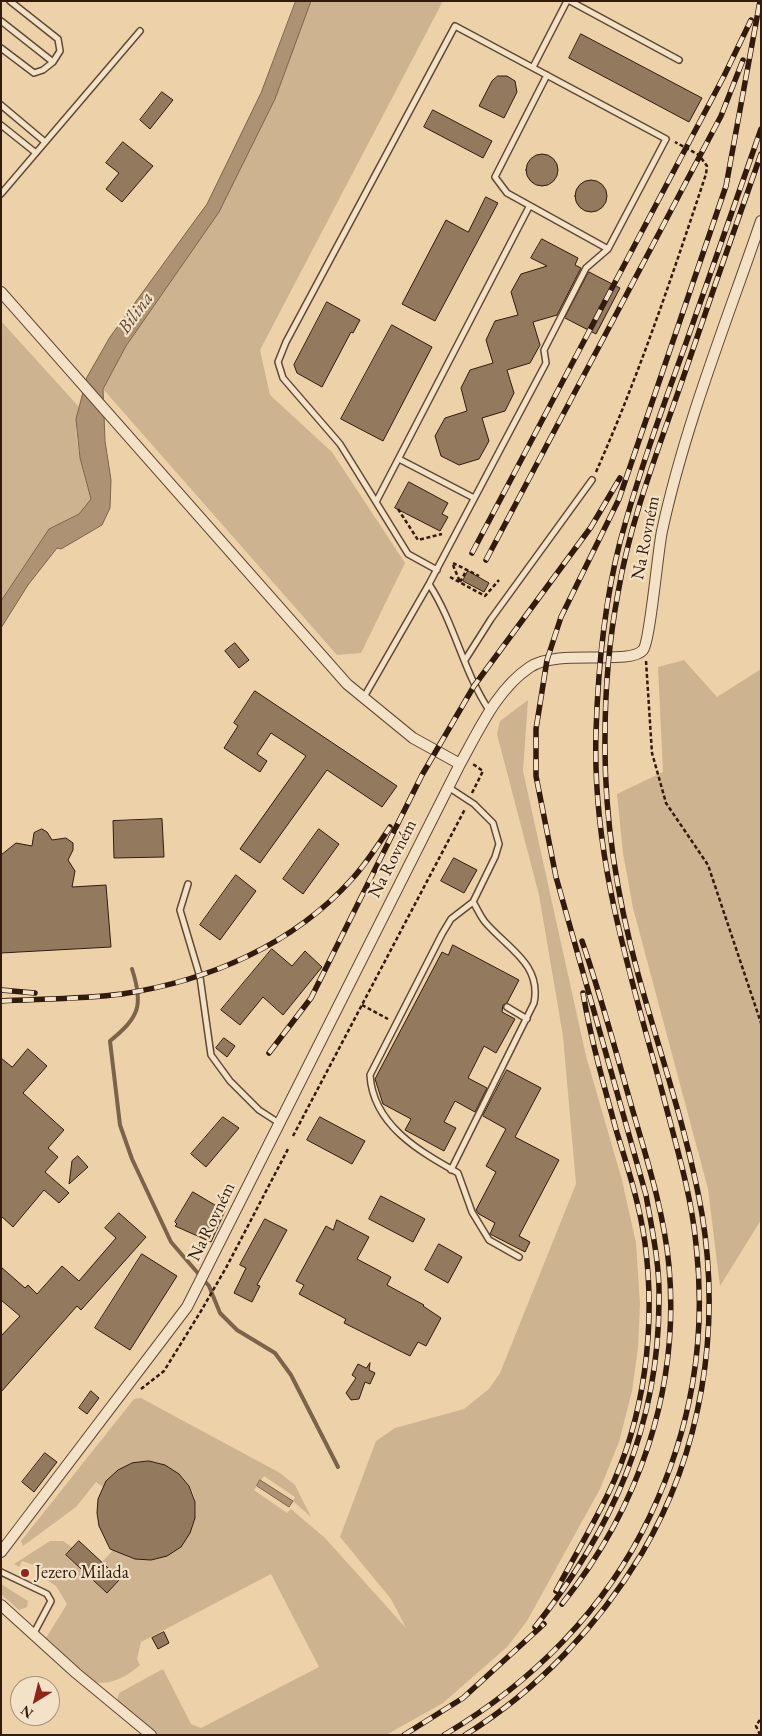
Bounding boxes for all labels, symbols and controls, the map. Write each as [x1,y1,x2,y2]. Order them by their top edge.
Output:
water label: Bílina [113,288,159,338]
street label: Na Rovném [627,494,665,582]
street label: Na Rovném [364,816,422,902]
street label: Na Rovném [184,1179,240,1265]
place label: Jezero Milada [35,1562,129,1584]
marker: Jezero Milada [19,1567,31,1579]
north arrow [10,1676,60,1726]
text: N [17,1702,37,1723]

